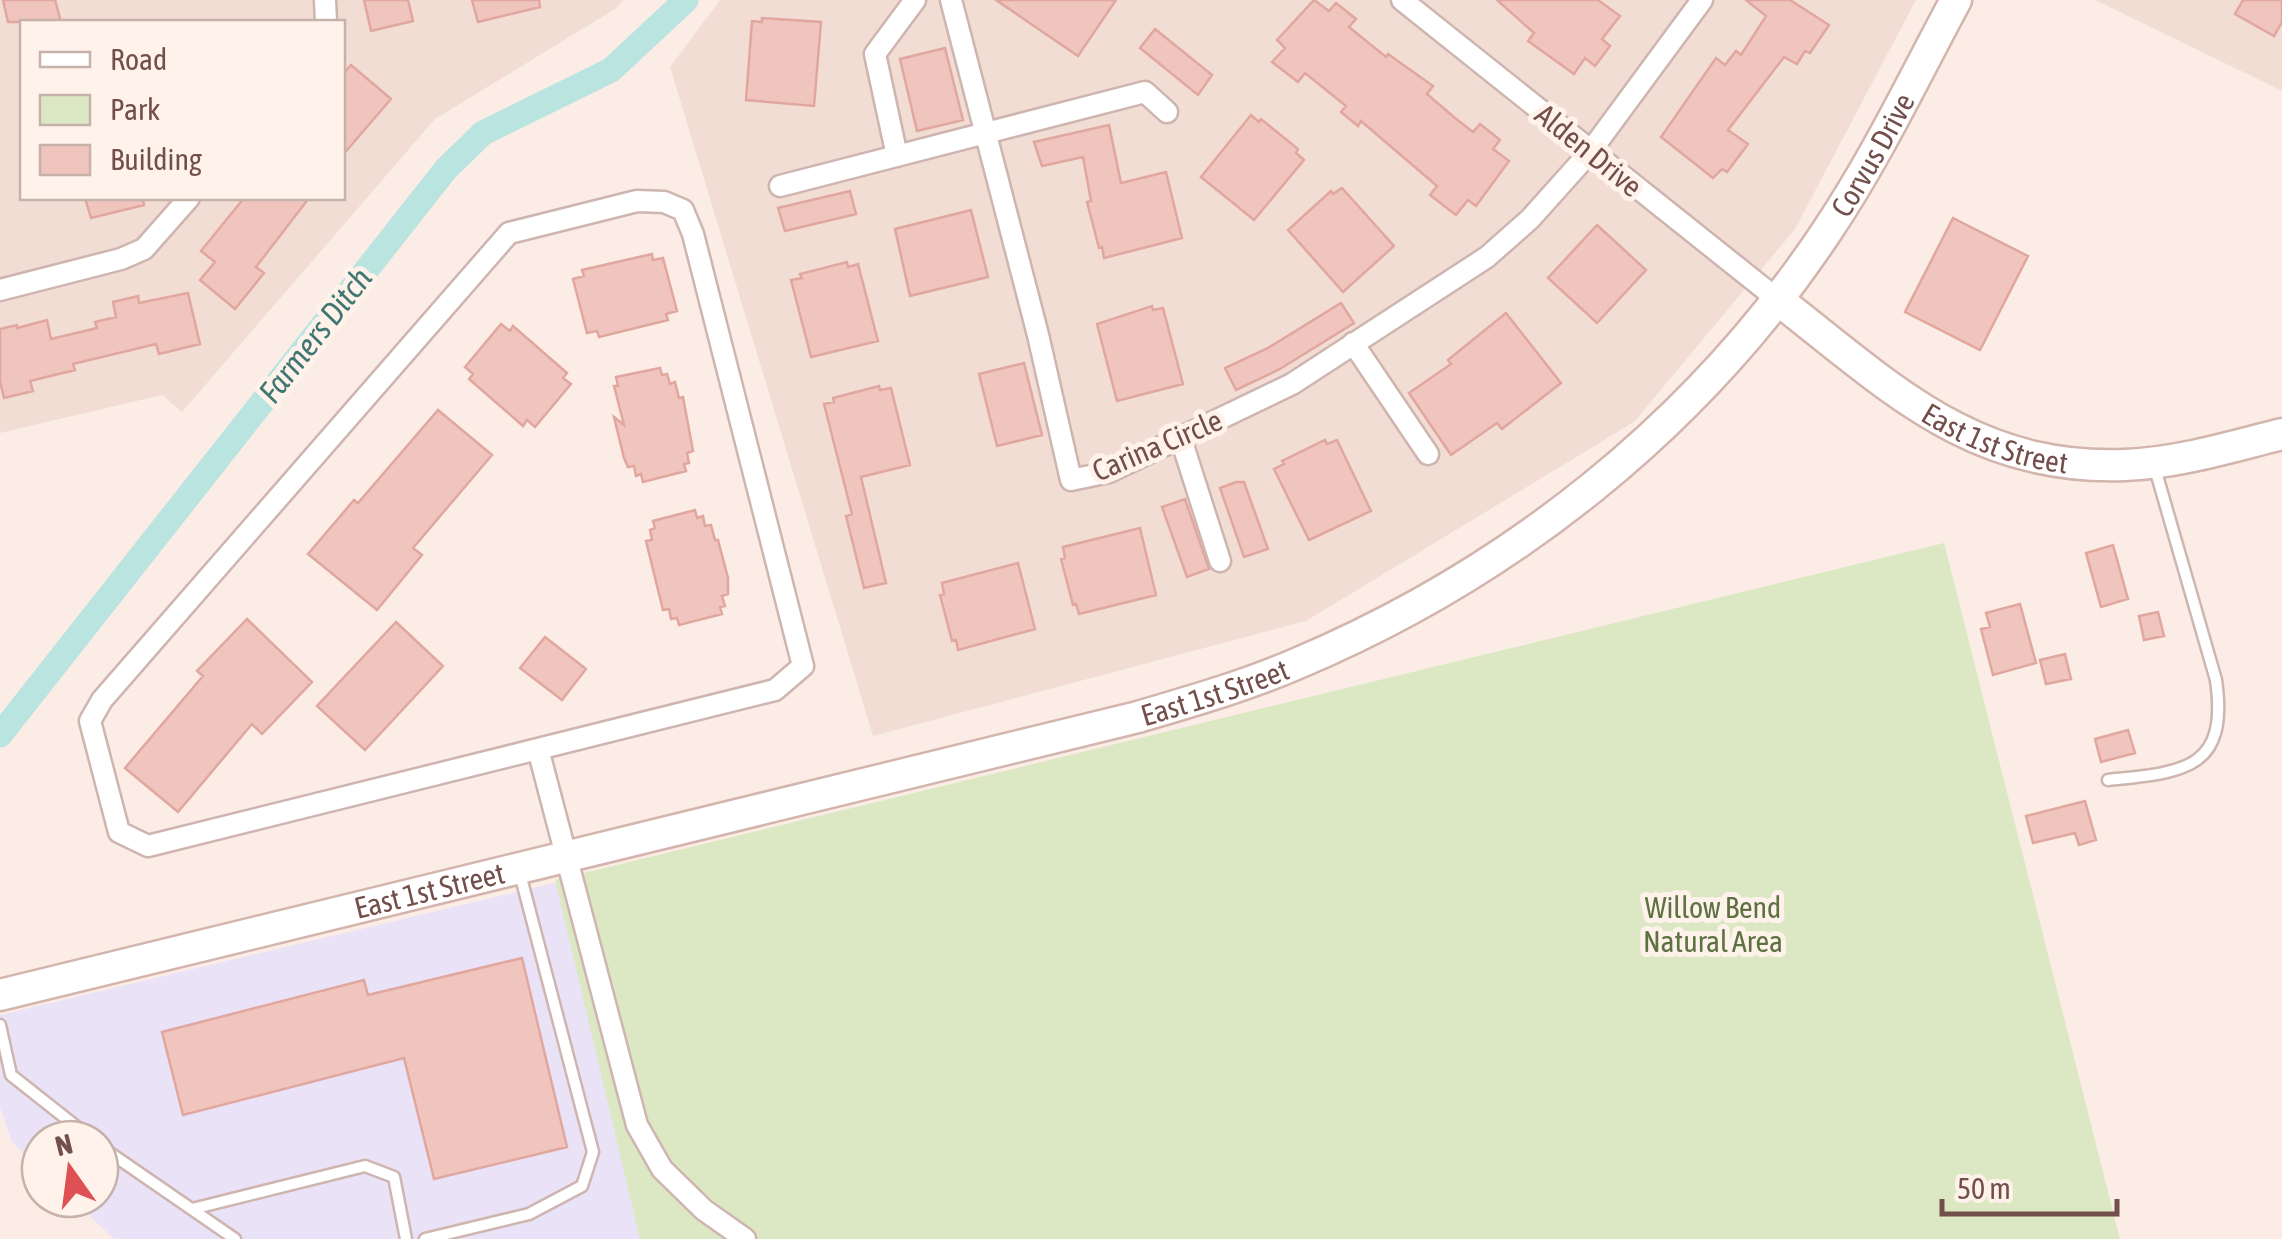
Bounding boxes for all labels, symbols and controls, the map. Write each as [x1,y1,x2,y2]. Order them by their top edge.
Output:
legend [20,20,345,200]
text: Road [110,42,167,76]
street label: Corvus Drive [1824,87,1921,223]
text: Park [110,92,160,126]
street label: Alden Drive [1529,97,1649,203]
text: Building [110,142,202,176]
water label: Farmers Ditch [251,260,379,410]
street label: East 1st Street [1916,396,2070,480]
street label: Carina Circle [1087,403,1227,487]
street label: East 1st Street [1137,652,1294,732]
street label: East 1st Street [351,855,508,925]
park label: Willow Bend Natural Area [1643,890,1783,958]
north arrow [20,1119,120,1219]
text: N [52,1127,76,1162]
scale bar [1942,1154,2117,1216]
text: 50 m [1957,1171,2011,1205]

